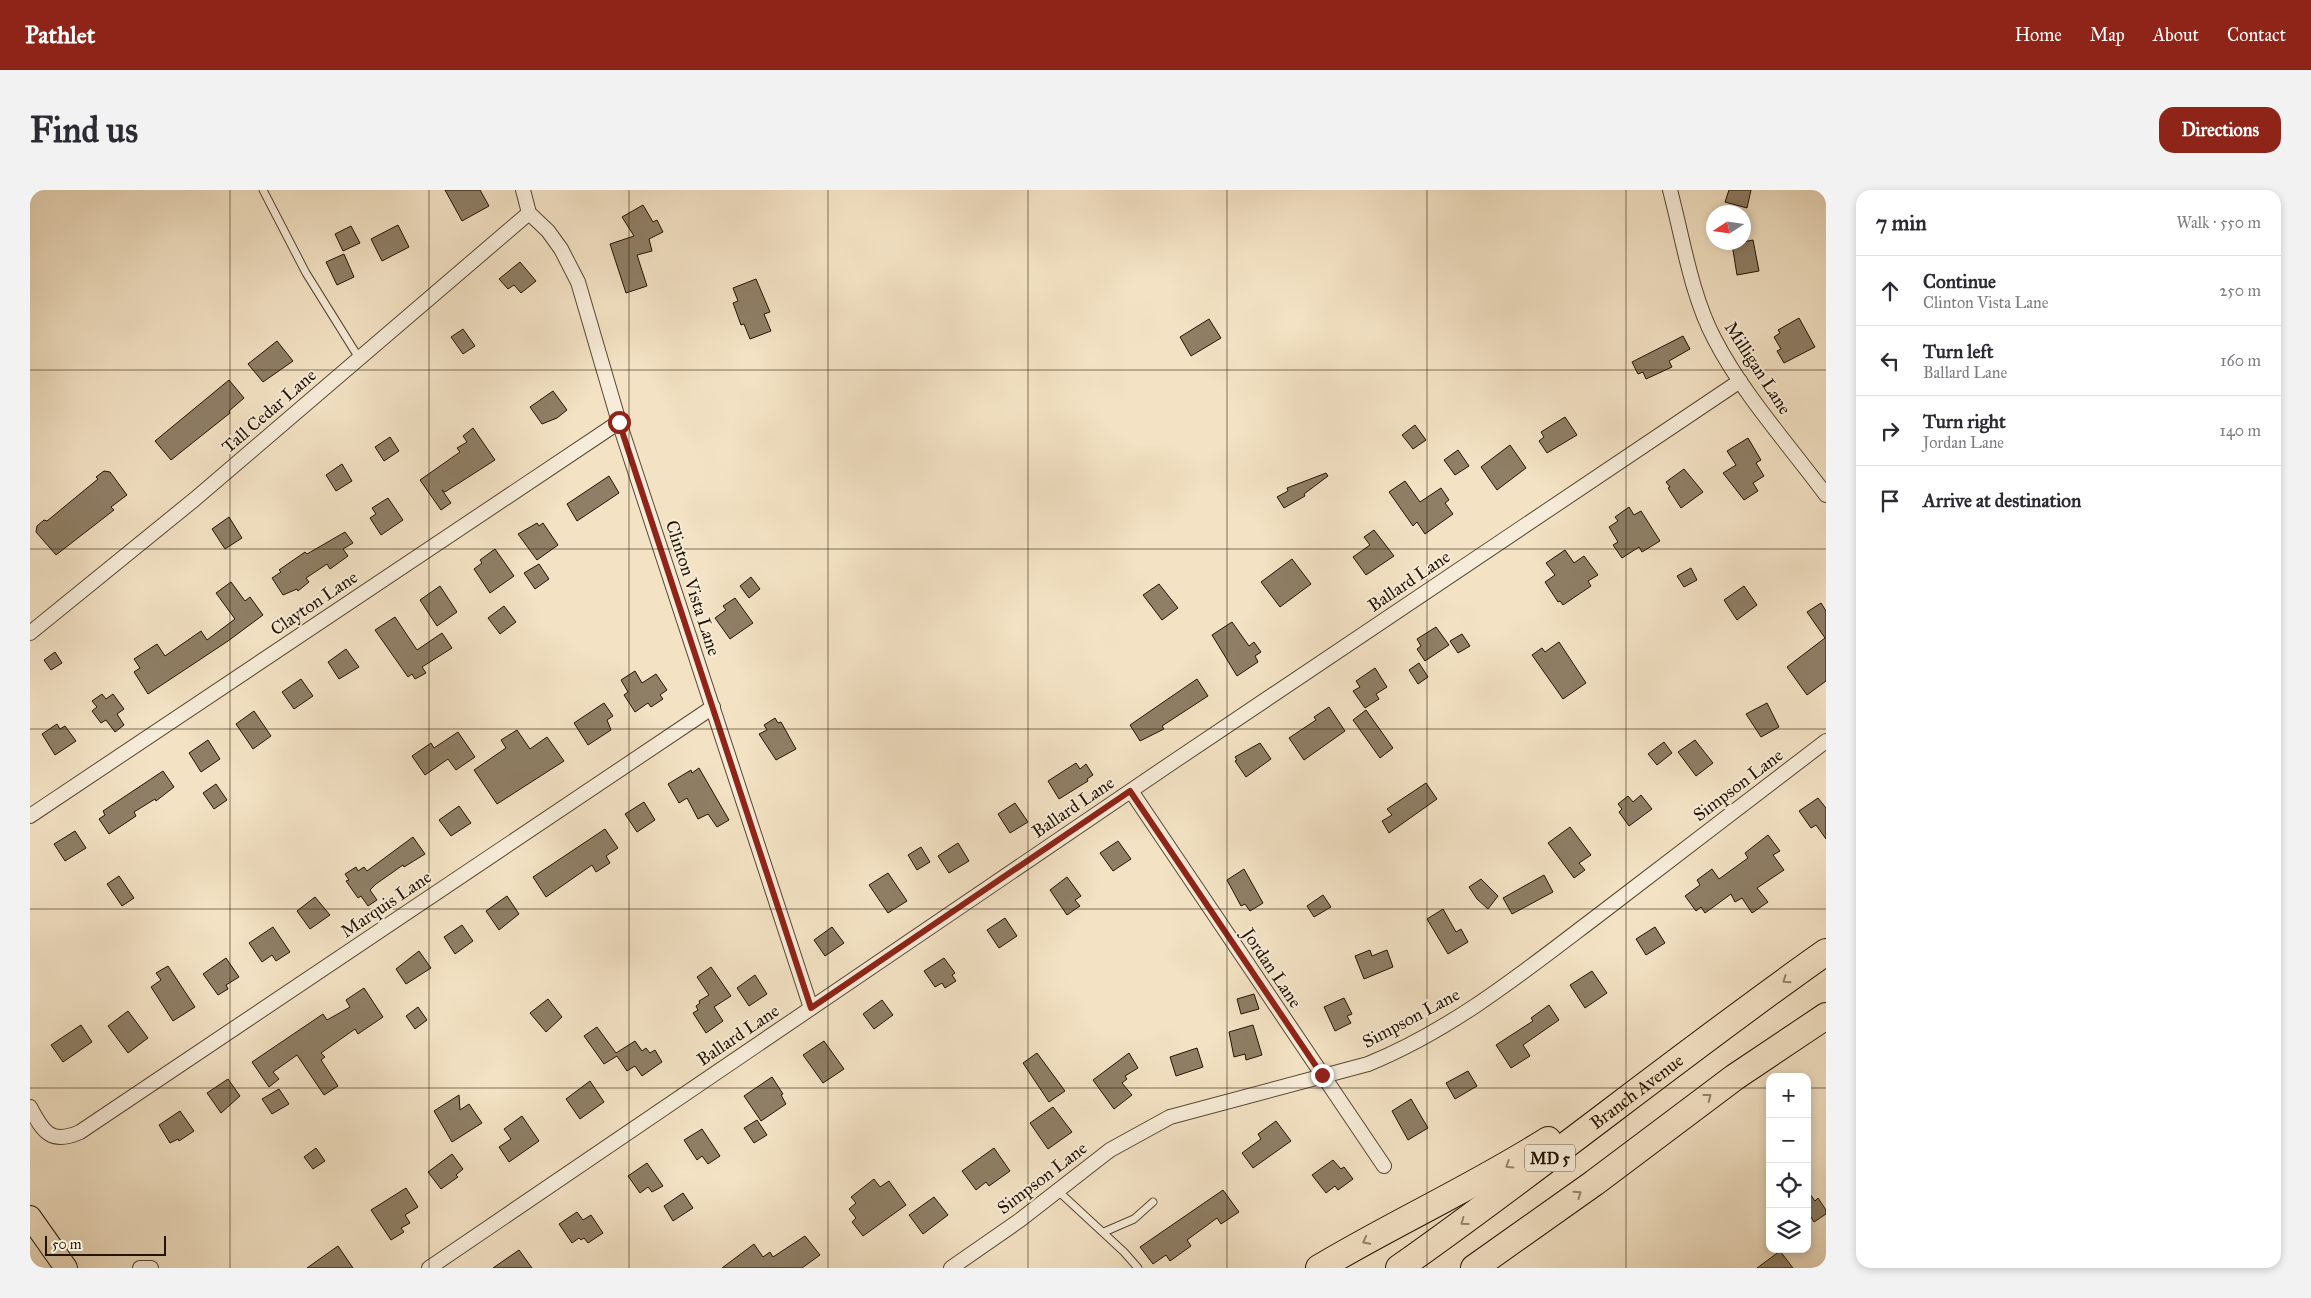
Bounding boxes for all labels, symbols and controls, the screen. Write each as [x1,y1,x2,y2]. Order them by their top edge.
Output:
text: Pathlet [25,20,95,50]
text: Home [2015,24,2062,46]
text: Map [2090,24,2125,46]
text: About [2153,24,2199,46]
text: Contact [2227,24,2286,46]
button: Directions [2159,107,2281,153]
text: Find us [30,109,138,152]
north arrow [1706,205,1751,250]
text: 7 min [1876,210,1927,236]
text: Walk · 550 m [2177,213,2261,232]
text: Continue [1923,270,1996,293]
icon: ahead [1876,277,1904,305]
text: 250 m [2220,281,2261,300]
text: Clinton Vista Lane [1923,293,2048,312]
street label: Milligan Lane [1719,318,1796,419]
text: Turn left [1923,340,1993,363]
icon: left [1876,347,1904,375]
text: 160 m [2220,351,2261,370]
text: Ballard Lane [1923,363,2007,382]
street label: Tall Cedar Lane [217,364,321,458]
text: Turn right [1923,410,2006,433]
route start [608,411,631,434]
icon: right [1876,417,1904,445]
text: 140 m [2220,421,2261,440]
text: Jordan Lane [1923,433,2004,452]
icon: arrive [1876,487,1904,515]
text: Arrive at destination [1923,489,2081,512]
street label: Clinton Vista Lane [661,518,725,658]
street label: Ballard Lane [1364,545,1454,617]
street label: Clayton Lane [266,566,362,640]
street label: Simpson Lane [1689,744,1787,826]
street label: Ballard Lane [1028,771,1118,843]
street label: Marquis Lane [336,866,436,943]
street label: Jordan Lane [1235,922,1307,1012]
one-way arrow [1782,974,1792,983]
street label: Simpson Lane [1359,983,1463,1053]
street label: Ballard Lane [693,999,783,1071]
street label: Branch Avenue [1586,1049,1688,1134]
route end [1311,1064,1334,1087]
map controls [1766,1073,1811,1253]
button: + [1766,1073,1811,1118]
one-way arrow [1702,1095,1711,1103]
button: − [1766,1118,1811,1163]
street label: Simpson Lane [993,1137,1091,1219]
road number: MD 5 [1525,1144,1575,1171]
one-way arrow [1506,1158,1515,1168]
button: locate [1766,1163,1811,1208]
one-way arrow [1572,1191,1582,1200]
button: layers [1766,1208,1811,1253]
one-way arrow [1460,1216,1470,1225]
scale bar [45,1233,166,1256]
one-way arrow [1362,1235,1371,1245]
text: 50 m [52,1236,81,1253]

